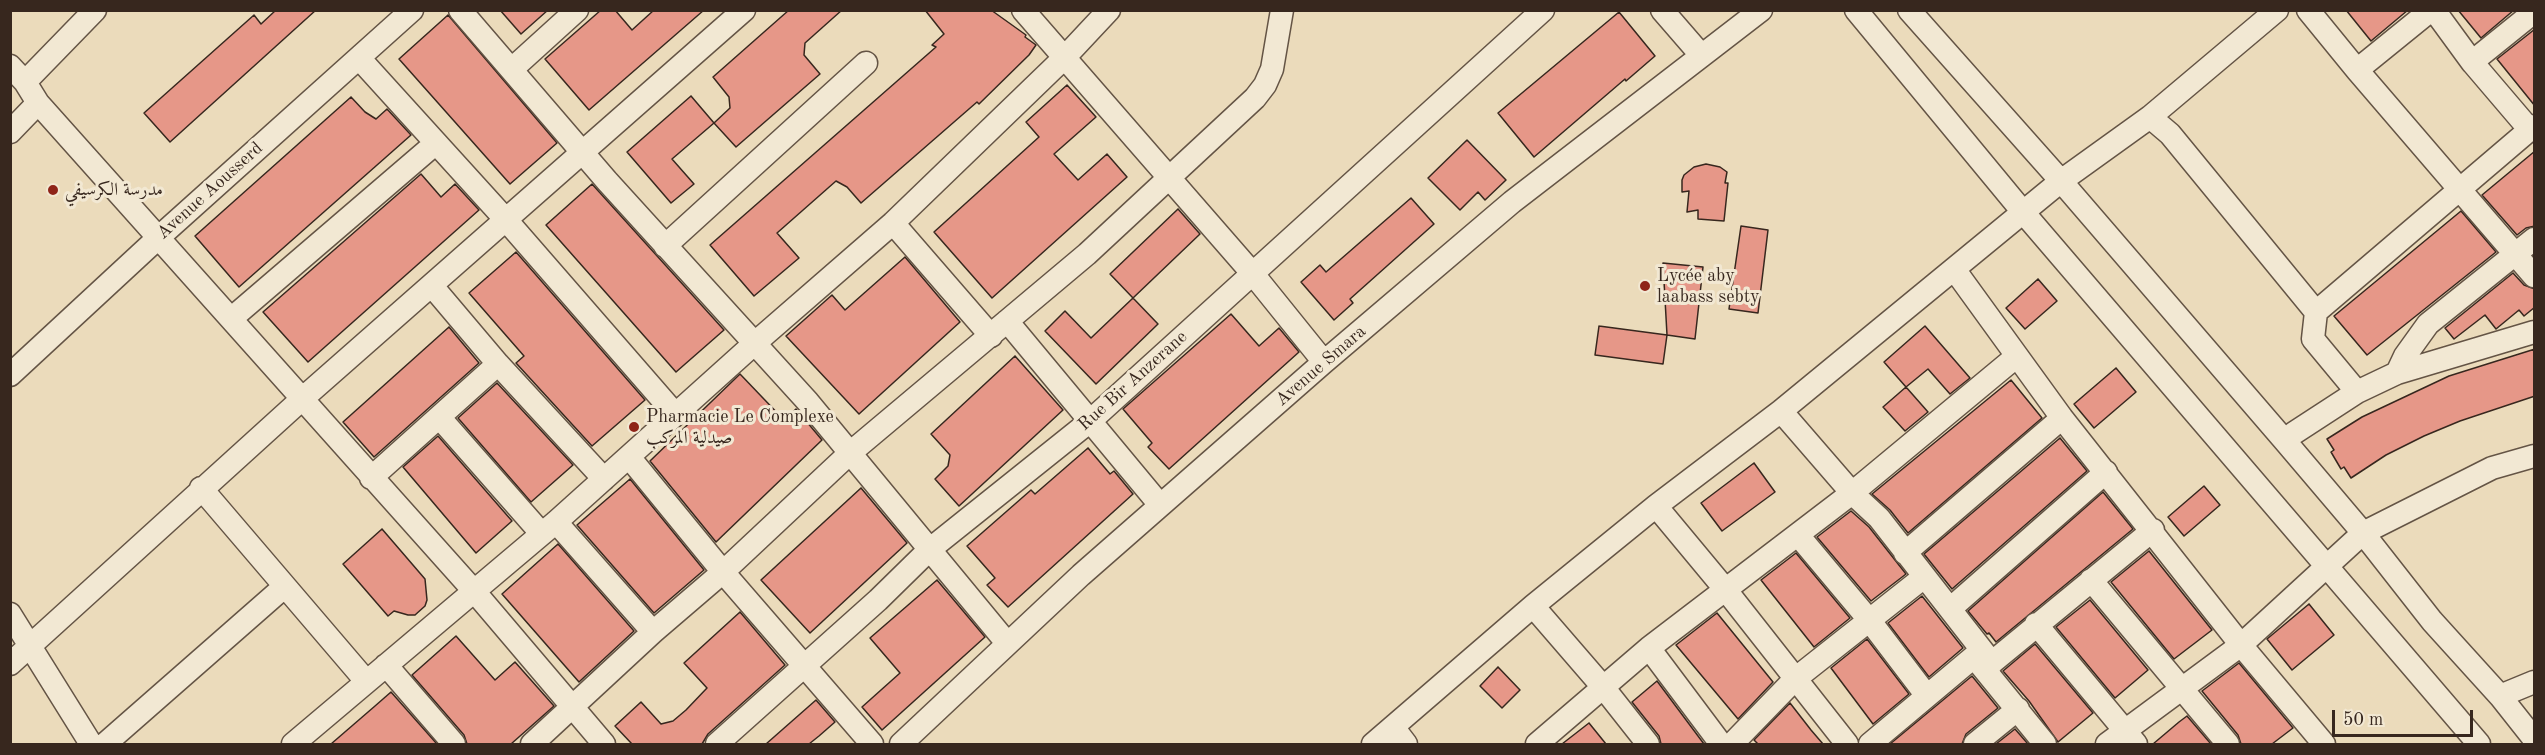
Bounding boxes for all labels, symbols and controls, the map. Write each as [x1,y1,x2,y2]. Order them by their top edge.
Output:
street label: Avenue Aousserd [153,138,267,244]
place label: مدرسة الكرسيفي [65,179,163,201]
marker: مدرسة الكرسيفي [46,183,60,197]
place label: Lycée aby laabass sebty [1657,265,1760,308]
marker: Lycée aby laabass sebty [1638,279,1652,293]
street label: Avenue Smara [1271,321,1371,411]
street label: Rue Bir Anzerane [1074,326,1192,436]
place label: Pharmacie Le Complexe صيدلية المركب [646,406,834,448]
marker: Pharmacie Le Complexe صيدلية المركب [627,420,641,434]
scale bar [2335,698,2476,736]
text: 50 m [2343,711,2383,729]

